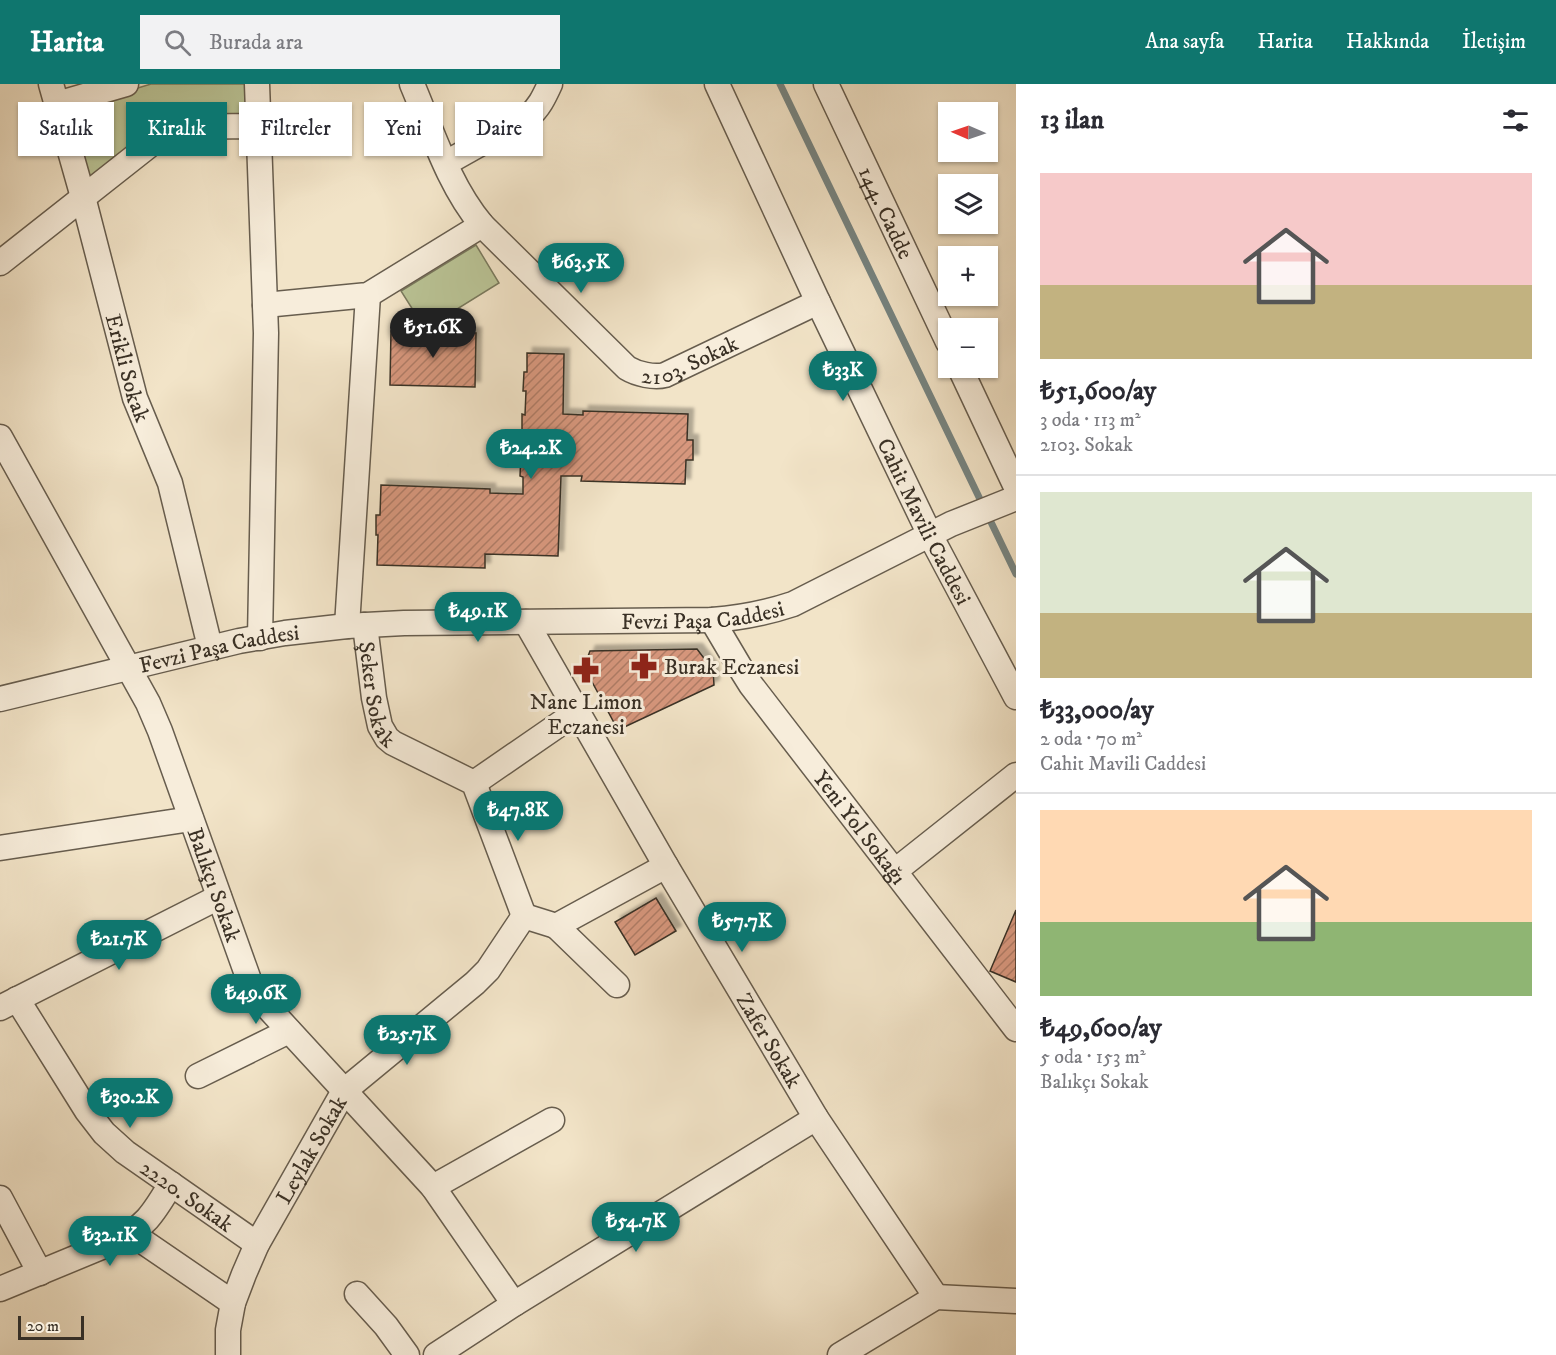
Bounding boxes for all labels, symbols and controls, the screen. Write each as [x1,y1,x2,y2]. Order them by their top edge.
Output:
search box [140,15,560,69]
text: Harita [30,25,104,60]
icon: search [161,26,194,59]
text: Burada ara [209,29,303,56]
text: Ana sayfa [1145,29,1225,55]
text: Harita [1258,29,1313,55]
text: Hakkında [1346,29,1429,55]
text: İletişim [1462,29,1526,55]
chip: Satılık [18,102,114,156]
chip: Kiralık [126,102,227,156]
chip: Filtreler [239,102,352,156]
chip: Yeni [364,102,443,156]
chip: Daire [455,102,543,156]
north arrow [938,102,998,162]
map controls [938,102,998,378]
text: 13 ilan [1040,104,1104,137]
icon: filters [1499,104,1532,137]
street label: 144. Cadde [852,163,919,264]
button: layers [938,174,998,234]
icon: home [1232,212,1340,320]
pin: ₺63.5K [532,243,630,294]
button: + [938,246,998,306]
text: ₺63.5K [552,250,610,275]
pin: ₺51.6K [384,308,482,359]
street label: Erikli Sokak [99,311,155,426]
text: ₺51.6K [404,315,462,340]
button: − [938,318,998,378]
street label: 2103. Sokak [639,330,743,391]
pin: ₺33K [807,351,879,402]
text: ₺33K [823,358,863,383]
text: ₺51,600/ay [1040,375,1156,408]
text: 3 oda · 113 m² [1040,408,1141,433]
pin: ₺24.2K [482,429,580,480]
text: 2103. Sokak [1040,433,1133,458]
street label: Cahit Mavili Caddesi [870,434,977,610]
text: ₺24.2K [500,436,562,461]
icon: home [1232,531,1340,639]
pin: ₺49.1K [429,592,527,643]
street label: Fevzi Paşa Caddesi [621,596,787,636]
text: ₺49.1K [448,599,508,624]
street label: Fevzi Paşa Caddesi [136,619,301,680]
street label: Şeker Sokak [352,640,400,754]
pharmacy icon: Burak Eczanesi [629,651,659,681]
place label: Burak Eczanesi [664,654,799,681]
pharmacy icon: Nane Limon Eczanesi [571,655,601,685]
place label: Nane Limon Eczanesi [530,689,643,741]
text: ₺33,000/ay [1040,694,1154,727]
text: 2 oda · 70 m² [1040,727,1142,752]
text: Cahit Mavili Caddesi [1040,752,1206,777]
street label: Yeni Yol Sokağı [807,765,912,890]
pin: ₺47.8K [469,791,567,842]
text: ₺47.8K [487,798,549,823]
street label: Balıkçı Sokak [181,824,246,946]
icon: home [1232,849,1340,957]
pin: ₺57.7K [693,902,791,953]
text: ₺57.7K [712,909,772,934]
pin: ₺21.7K [70,920,168,971]
text: ₺21.7K [91,927,147,952]
pin: ₺49.6K [207,974,305,1025]
text: ₺49.6K [225,981,287,1006]
street label: Zafer Sokak [730,989,807,1093]
text: ₺49,600/ay [1040,1012,1162,1045]
pin: ₺25.7K [358,1015,456,1066]
text: ₺25.7K [378,1022,436,1047]
text: 5 oda · 153 m² [1040,1045,1146,1070]
text: Balıkçı Sokak [1040,1070,1149,1095]
pin: ₺30.2K [81,1078,179,1129]
text: ₺30.2K [101,1085,159,1110]
street label: Leylak Sokak [271,1091,354,1209]
street label: 2220. Sokak [134,1155,238,1238]
pin: ₺54.7K [587,1202,685,1253]
text: ₺54.7K [606,1209,666,1234]
pin: ₺32.1K [61,1216,159,1267]
text: ₺32.1K [82,1223,138,1248]
scale bar [18,1313,84,1340]
text: 20 m [27,1316,59,1336]

